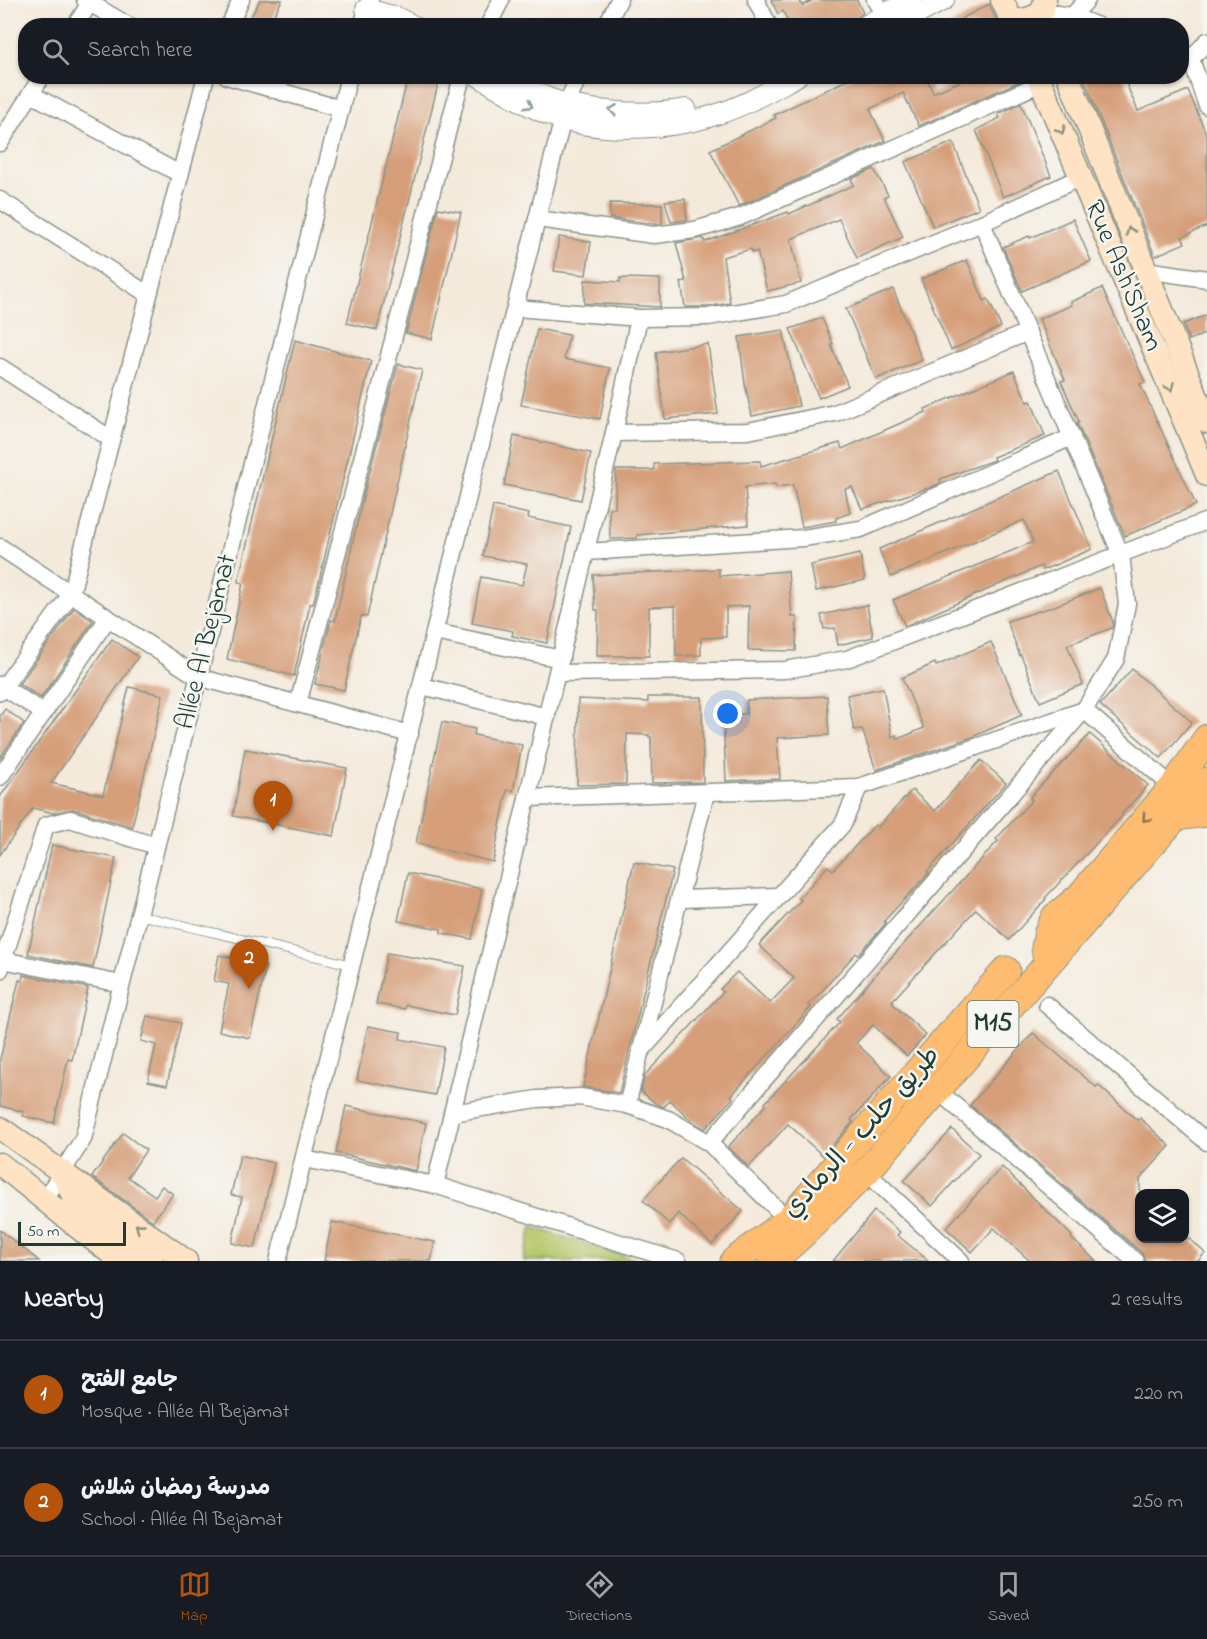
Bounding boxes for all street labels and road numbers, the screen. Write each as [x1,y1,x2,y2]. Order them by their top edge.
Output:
street label: Rue Ash'Sham [1074,194,1172,358]
street label: Allée Al Bejamat [166,550,248,734]
road number: M15 [968,1001,1018,1047]
street label: طريق حلب - الرمادي [774,1038,950,1228]

